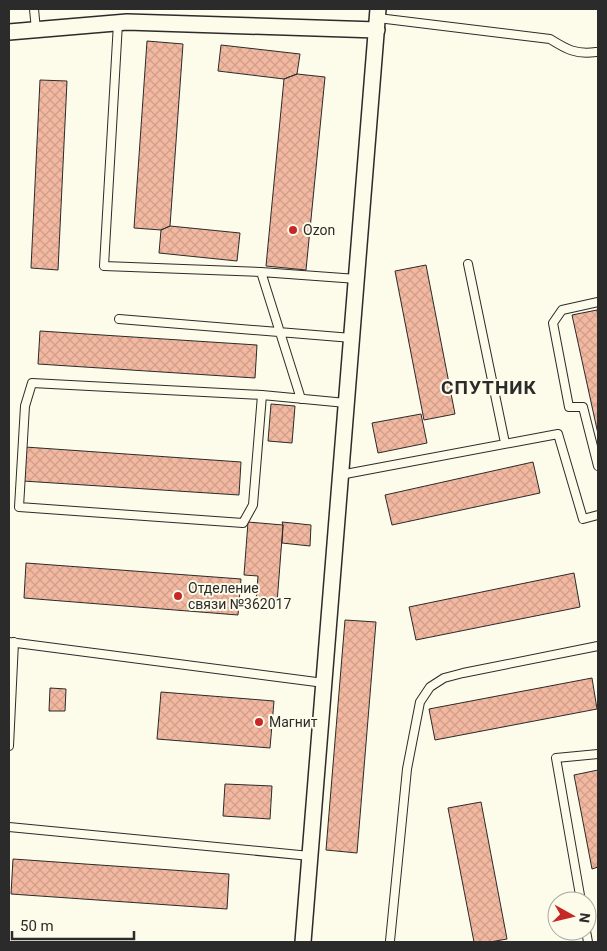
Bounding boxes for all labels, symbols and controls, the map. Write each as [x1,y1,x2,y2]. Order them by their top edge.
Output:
place label: Ozon [303,222,335,238]
marker: Ozon [287,224,299,236]
district label: СПУТНИК [441,376,537,399]
place label: Отделение связи №362017 [188,580,291,612]
marker: Отделение связи №362017 [172,590,184,602]
place label: Магнит [269,714,318,730]
marker: Магнит [253,716,265,728]
north arrow [547,891,597,941]
scale bar [12,908,135,940]
text: N [576,912,593,924]
text: 50 m [20,917,54,935]

